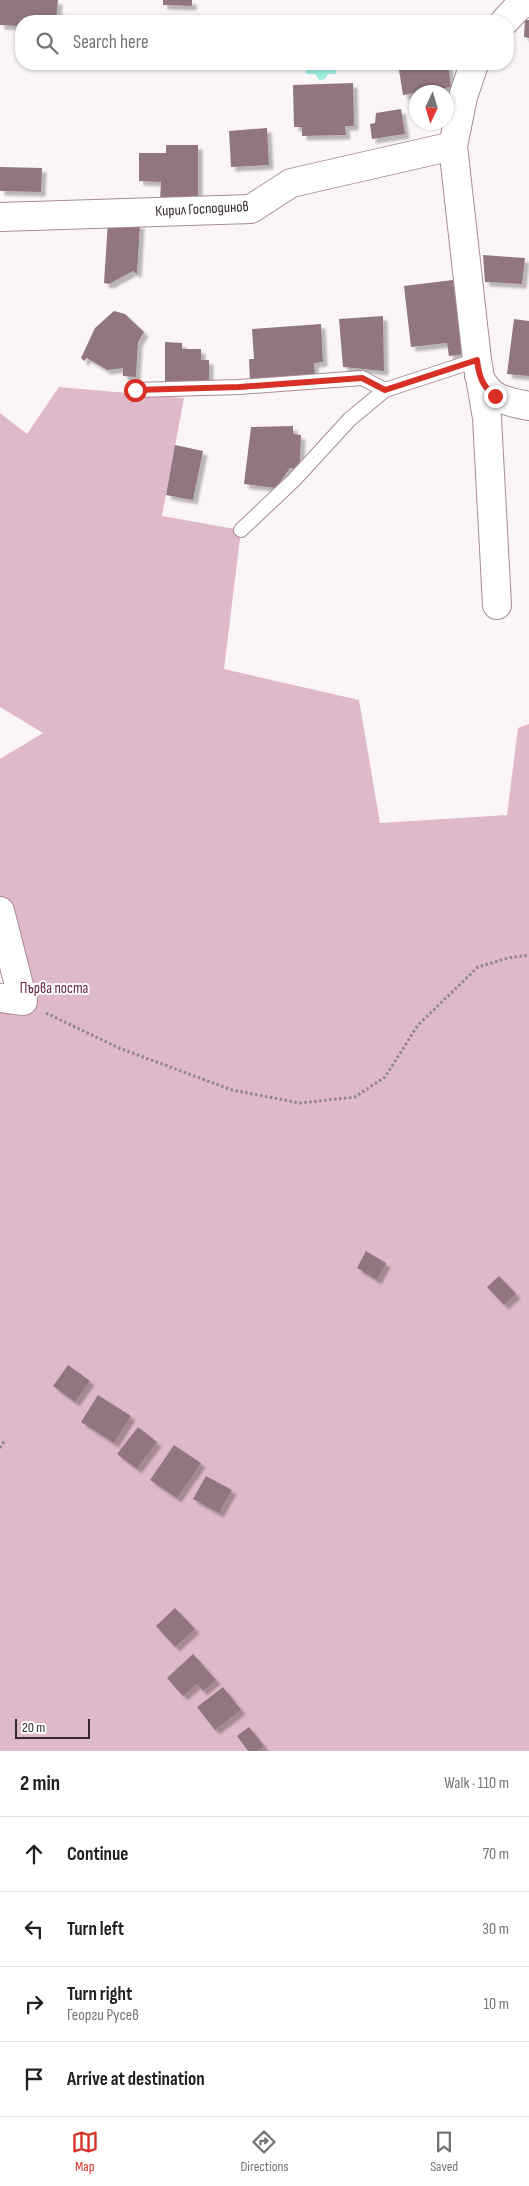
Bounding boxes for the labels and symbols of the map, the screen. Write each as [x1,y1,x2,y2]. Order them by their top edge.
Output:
north arrow [409,85,454,130]
street label: Кирил Господинов [155,197,249,221]
route start [124,379,147,402]
route end [484,385,507,408]
park label: Първа поста [20,979,89,998]
scale bar [15,1716,90,1739]

